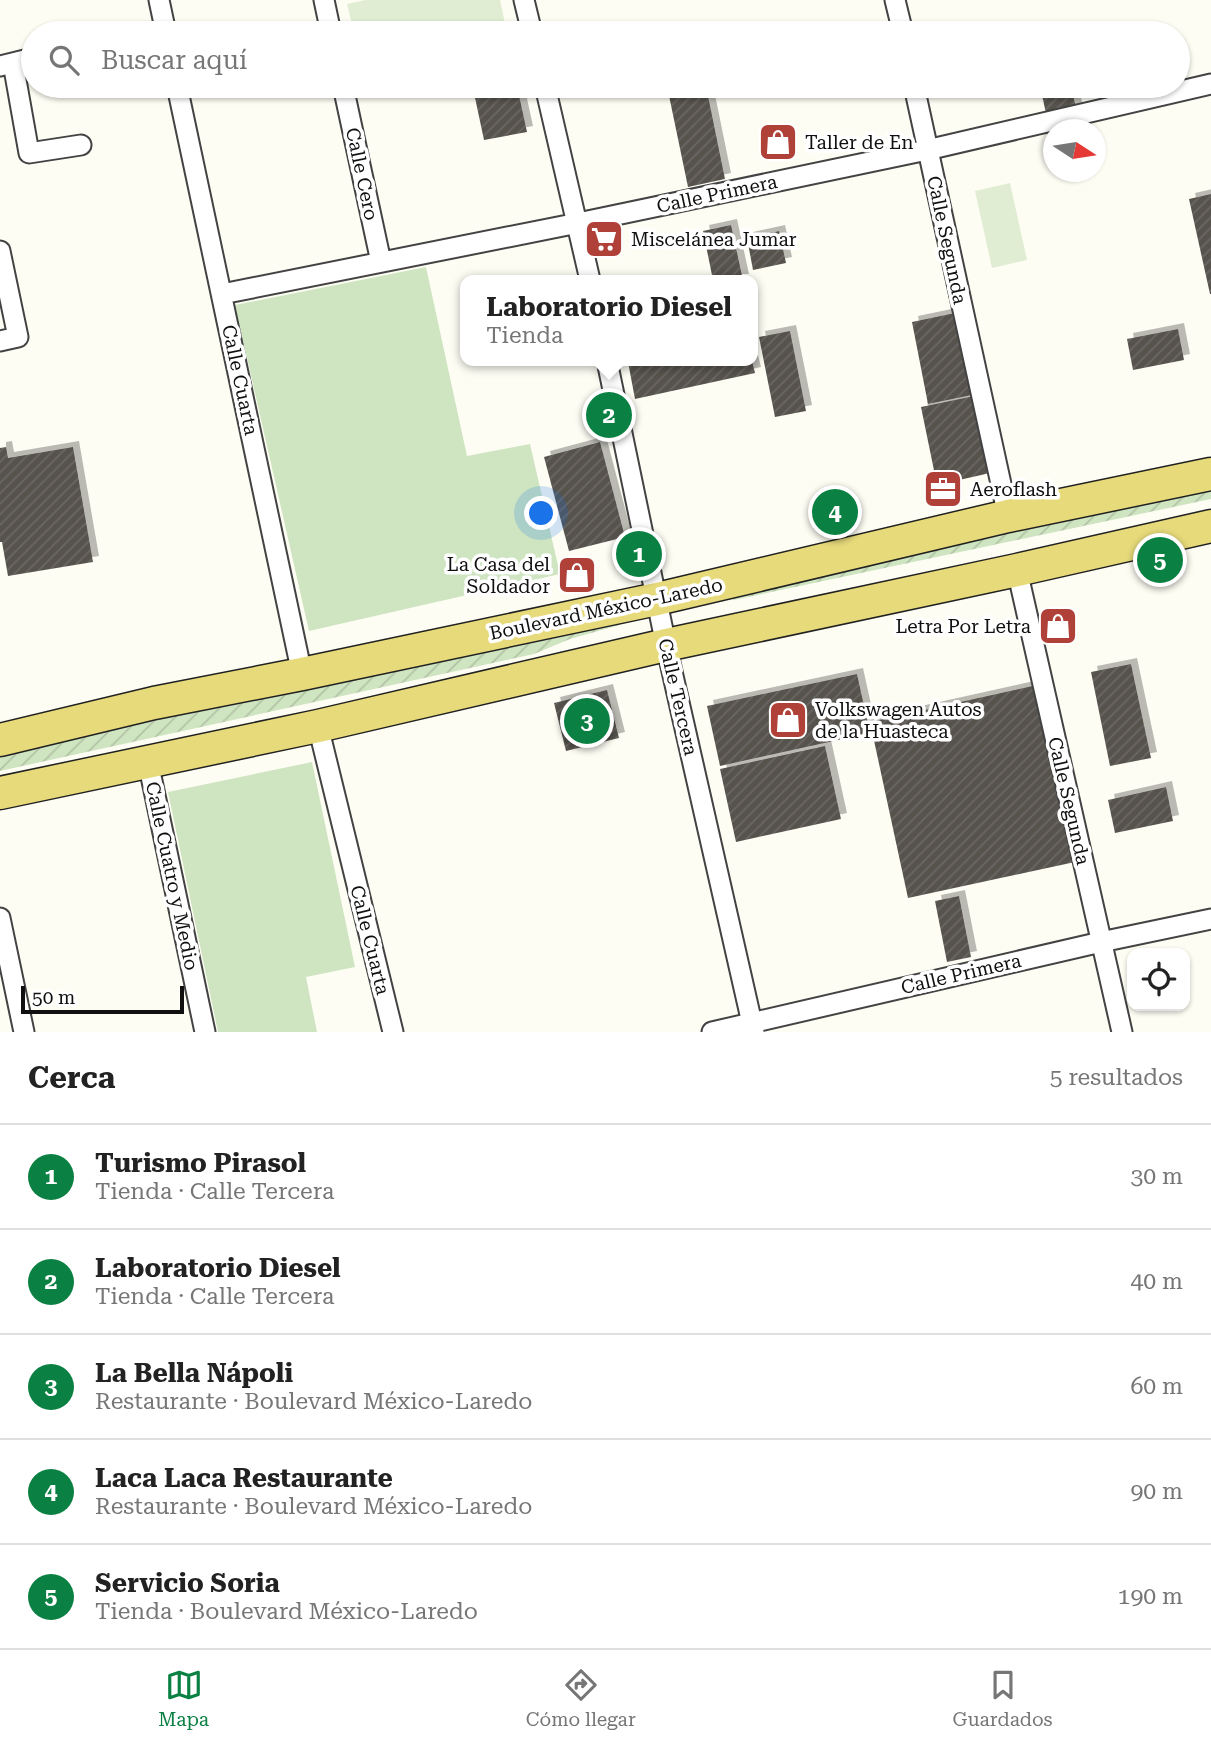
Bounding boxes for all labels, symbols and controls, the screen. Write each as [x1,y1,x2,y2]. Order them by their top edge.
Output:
search box [21,21,1190,98]
icon: search [45,41,83,79]
text: Buscar aquí [101,45,247,75]
north arrow [1043,119,1106,182]
shop icon: Taller de En [757,121,799,163]
street label: Calle Cero [341,125,383,223]
place label: Taller de En [805,131,913,154]
street label: Calle Primera [655,170,780,218]
street label: Calle Segunda [922,174,972,307]
supermarket icon: Miscelánea Jumar [583,218,625,260]
place label: Miscelánea Jumar [631,228,797,251]
popup [460,275,758,366]
text: Laboratorio Diesel [486,292,732,322]
text: Tienda [486,322,564,349]
street label: Calle Cuarta [217,323,263,438]
pin: 2 [586,389,632,441]
office icon: Aeroflash [922,468,964,510]
place label: Aeroflash [970,478,1057,501]
pin: 4 [812,486,858,538]
your location [524,496,558,530]
pin: 1 [616,528,662,580]
pin: 5 [1137,534,1183,586]
place label: La Casa del Soldador [447,553,550,598]
shop icon: La Casa del Soldador [556,554,598,596]
street label: Boulevard México-Laredo [487,573,725,645]
shop icon: Letra Por Letra [1037,605,1079,647]
place label: Letra Por Letra [896,615,1032,638]
street label: Calle Tercera [653,636,703,758]
pin: 3 [564,695,610,747]
place label: Volkswagen Autos de la Huasteca [815,698,982,743]
shop icon: Volkswagen Autos de la Huasteca [767,699,809,741]
street label: Calle Segunda [1043,735,1095,868]
street label: Calle Cuatro y Medio [141,780,203,972]
street label: Calle Cuarta [345,883,395,998]
map controls [1127,948,1190,1011]
button: locate [1127,948,1190,1011]
street label: Calle Primera [899,949,1024,999]
scale bar [21,983,184,1015]
text: 50 m [32,986,75,1009]
text: Cerca [28,1060,115,1095]
text: 5 resultados [1050,1064,1183,1091]
text: Turismo Pirasol [95,1148,306,1178]
text: 1 [45,1163,57,1190]
text: 30 m [1130,1163,1183,1190]
text: Tienda · Calle Tercera [95,1178,334,1205]
text: Laboratorio Diesel [95,1253,341,1283]
text: 2 [45,1268,57,1295]
text: 40 m [1130,1268,1183,1295]
text: Tienda · Calle Tercera [95,1283,334,1310]
text: La Bella Nápoli [95,1358,293,1388]
text: 3 [45,1373,57,1400]
text: 60 m [1130,1373,1183,1400]
text: Restaurante · Boulevard México-Laredo [95,1388,532,1415]
text: Laca Laca Restaurante [95,1463,393,1493]
text: 4 [45,1478,57,1505]
text: 90 m [1130,1478,1183,1505]
text: Restaurante · Boulevard México-Laredo [95,1493,532,1520]
text: Servicio Soria [95,1568,280,1598]
text: 5 [45,1583,57,1610]
text: 190 m [1118,1583,1183,1610]
text: Tienda · Boulevard México-Laredo [95,1598,478,1625]
tab: Mapa [158,1666,209,1731]
tab: Cómo llegar [526,1666,636,1731]
tab: Guardados [952,1666,1053,1731]

